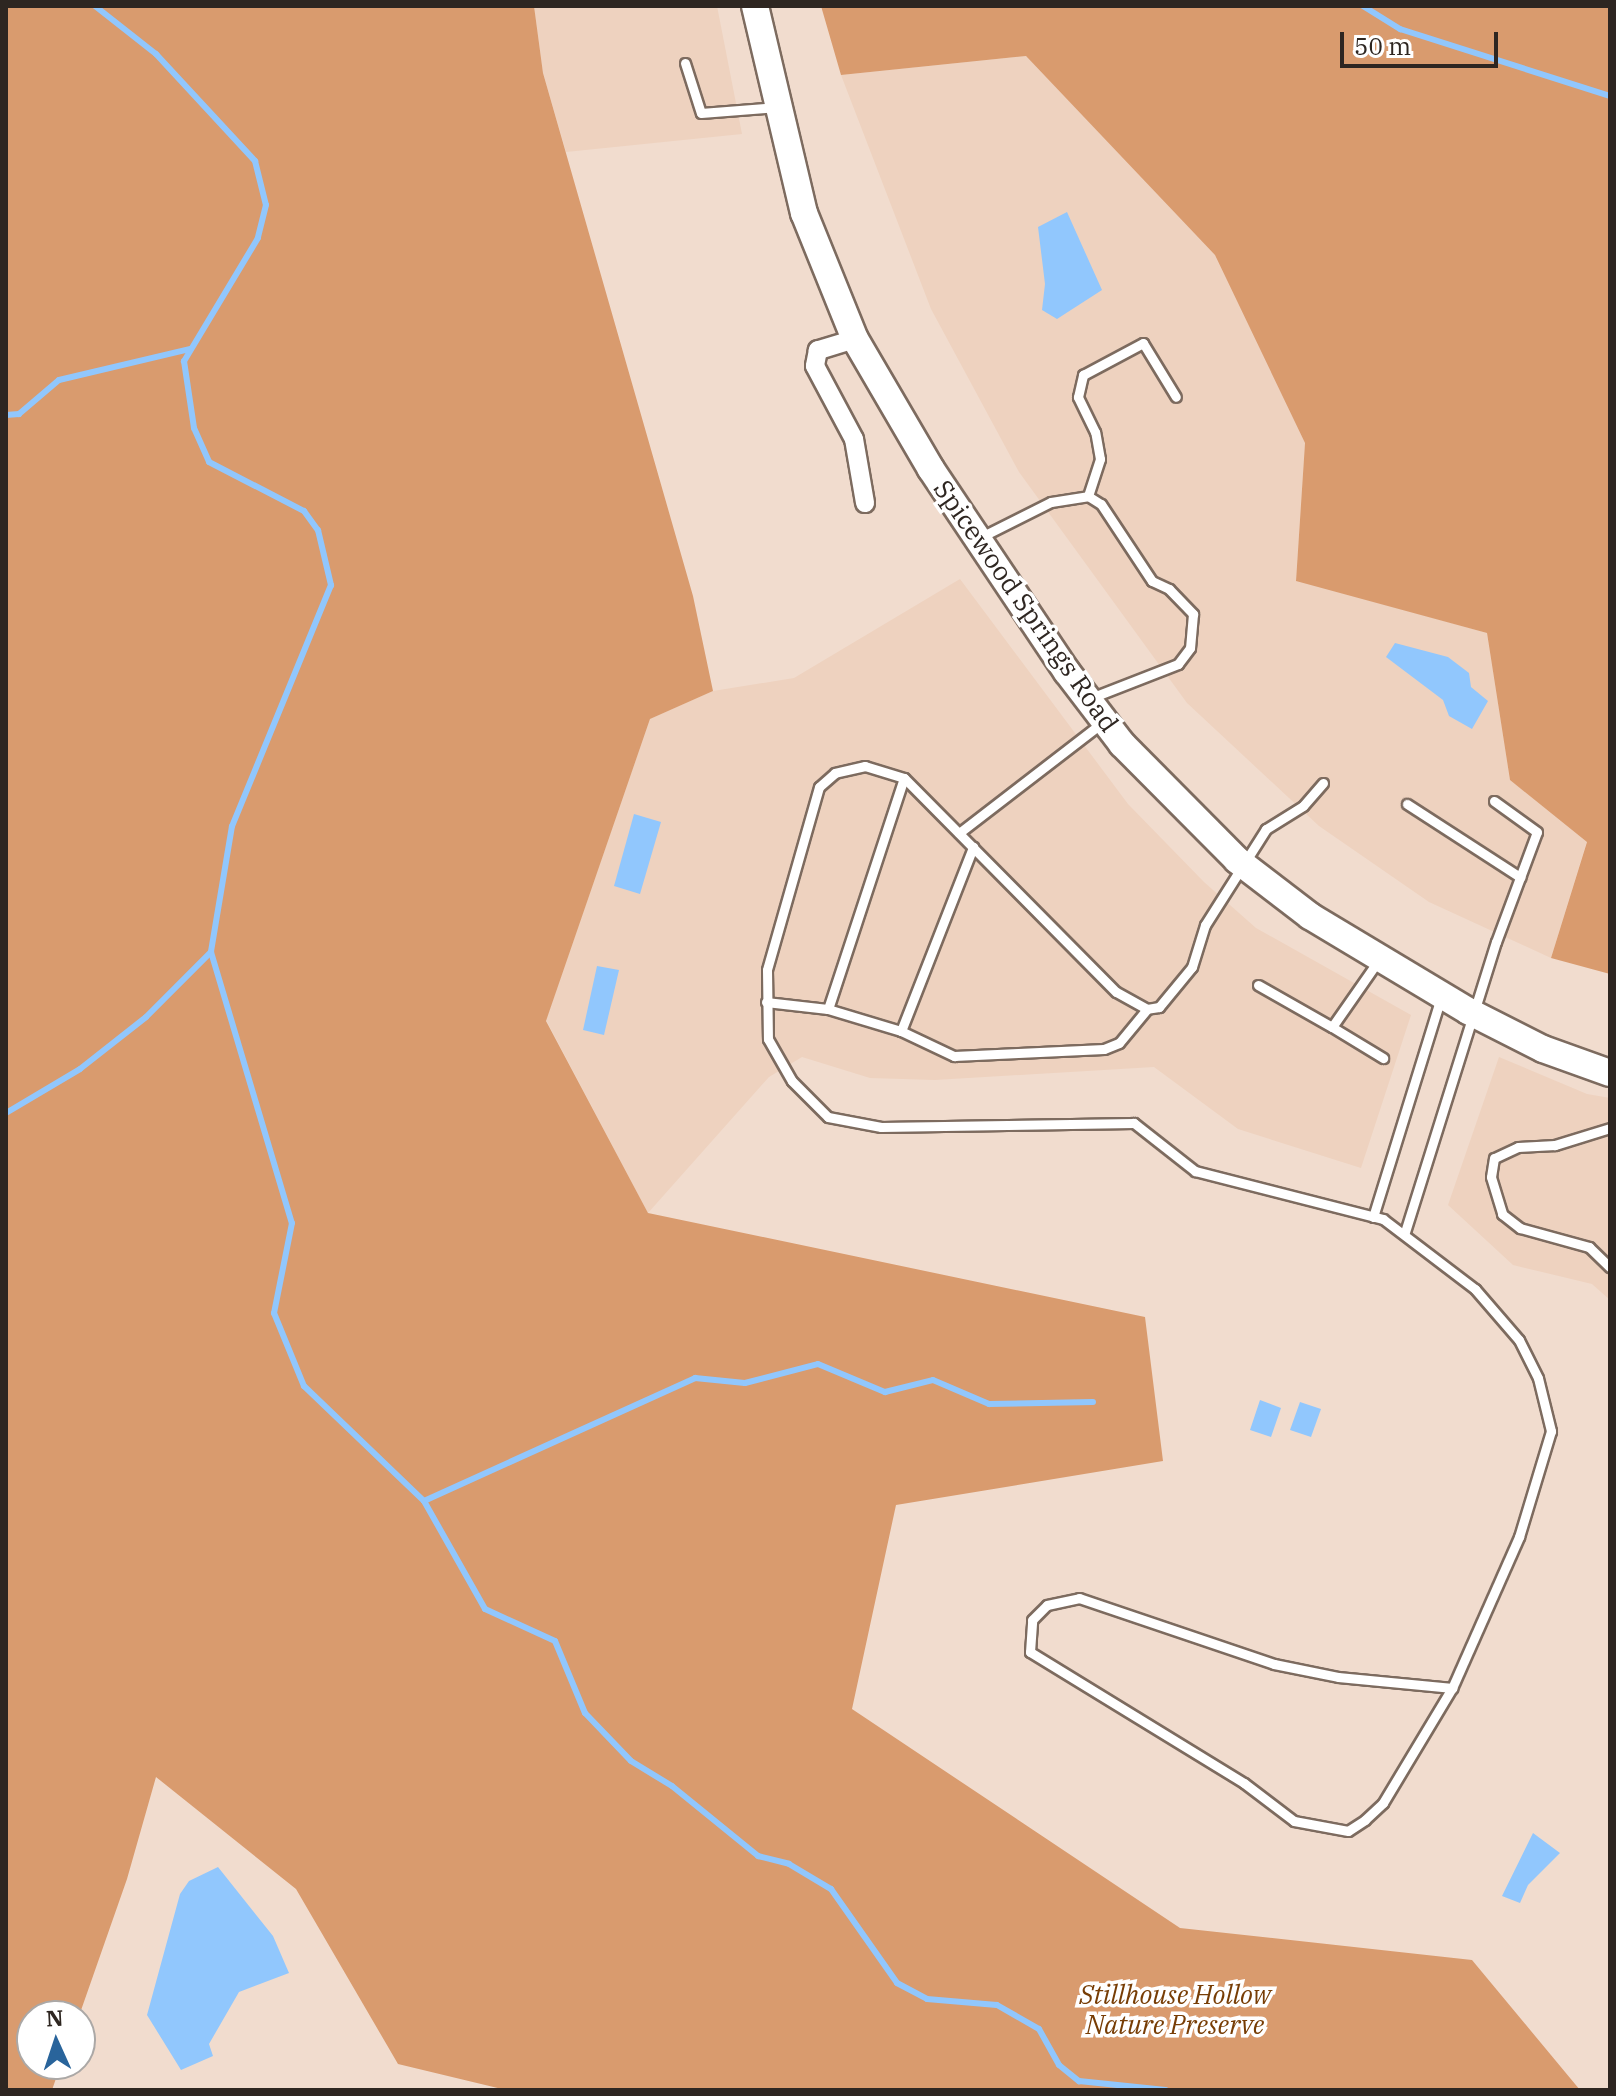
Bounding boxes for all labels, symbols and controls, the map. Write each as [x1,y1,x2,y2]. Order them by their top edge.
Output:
scale bar [1344,16,1502,66]
text: 50 m [1354,30,1411,62]
street label: Spicewood Springs Road [927,474,1125,738]
park label: Stillhouse Hollow Nature Preserve [1079,1979,1271,2040]
north arrow [16,2000,96,2080]
text: N [45,2003,64,2032]

